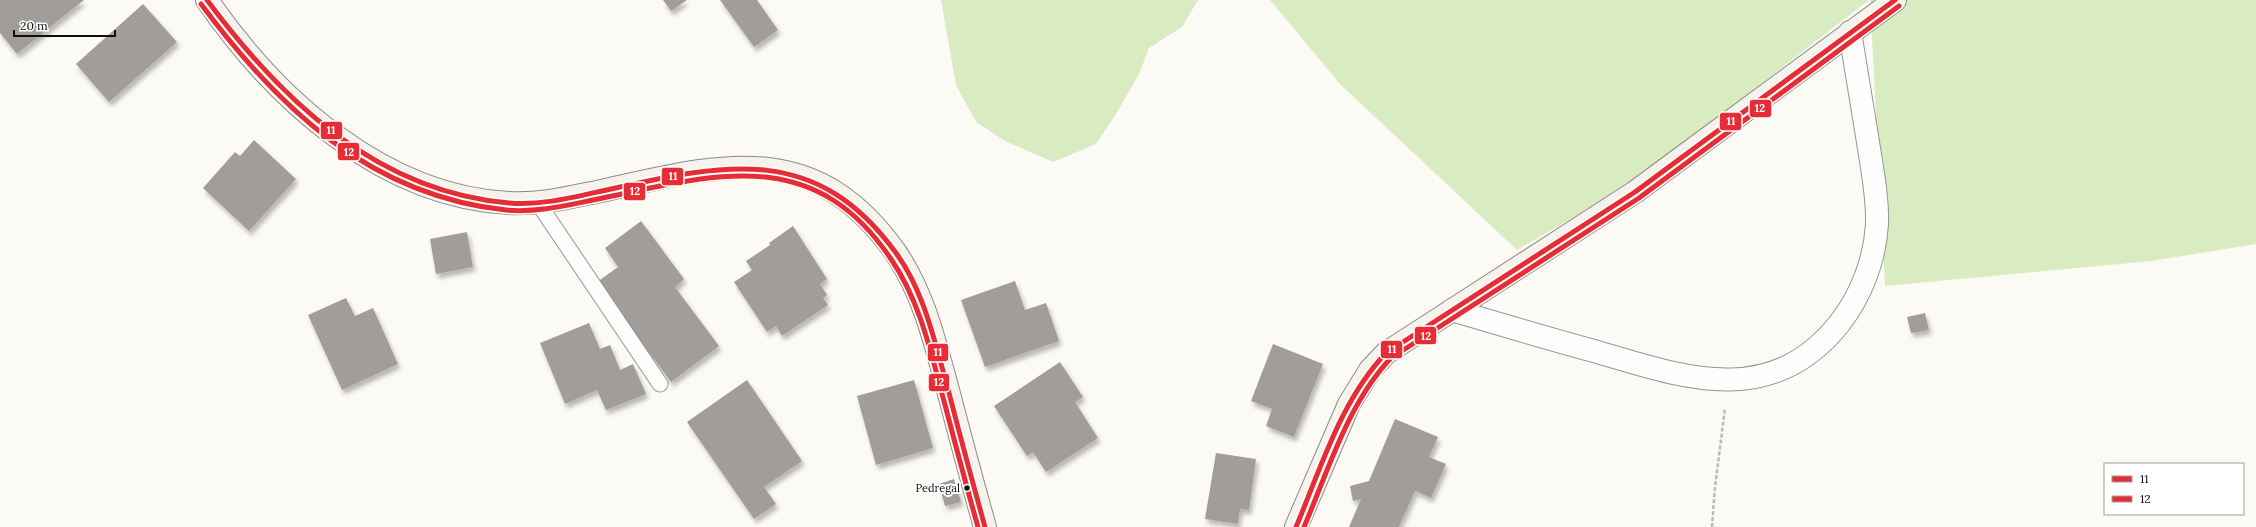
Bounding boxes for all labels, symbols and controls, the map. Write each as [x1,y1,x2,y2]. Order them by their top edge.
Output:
scale bar [14,12,115,38]
text: 20 m [20,18,48,33]
line badge: 12 [1749,99,1772,118]
text: 12 [1755,101,1765,115]
line badge: 11 [1719,112,1742,131]
text: 11 [1727,114,1736,128]
line badge: 11 [320,121,343,140]
text: 11 [327,123,336,137]
line badge: 12 [337,142,360,161]
text: 12 [344,145,354,159]
line badge: 11 [661,167,684,186]
text: 11 [669,169,678,183]
line badge: 12 [623,182,646,201]
text: 12 [630,184,640,198]
line badge: 12 [1414,326,1437,345]
text: 12 [1421,329,1431,343]
line badge: 11 [1380,340,1403,359]
text: 11 [1388,342,1397,356]
line badge: 11 [927,343,949,362]
text: 11 [934,345,943,359]
line badge: 12 [928,373,950,392]
text: 12 [934,375,944,389]
legend [2104,463,2244,515]
text: 11 [2140,471,2149,486]
place label: Pedregal [916,481,960,495]
marker: Pedregal [962,483,972,493]
text: 12 [2140,491,2151,506]

